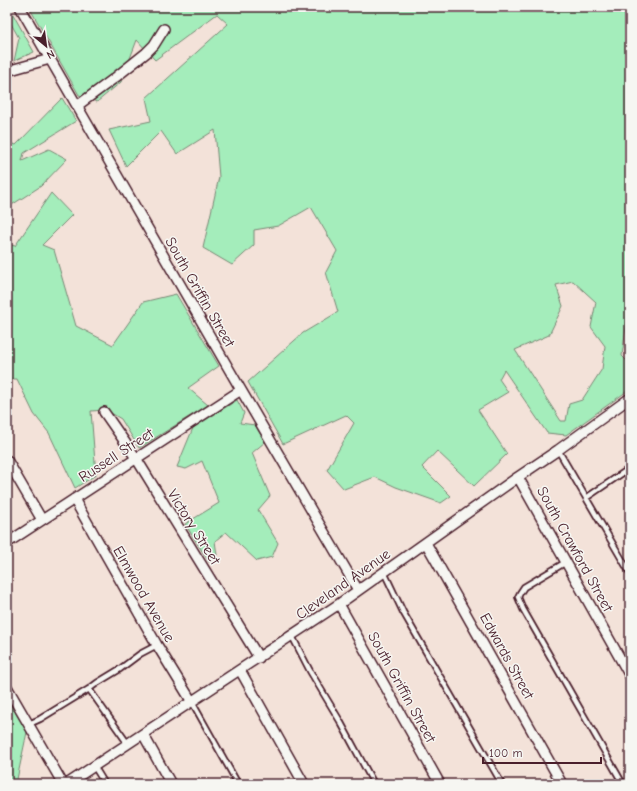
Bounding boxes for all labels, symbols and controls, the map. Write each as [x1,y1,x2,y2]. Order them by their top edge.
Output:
north arrow [26,26,66,66]
text: N [44,47,57,62]
street label: South Griffin Street [161,234,239,351]
street label: Russell Street [75,424,157,486]
street label: South Crawford Street [533,483,617,616]
street label: Victory Street [164,486,225,569]
street label: Elmwood Avenue [109,543,179,646]
street label: Cleveland Avenue [292,544,394,623]
street label: Edwards Street [476,610,538,703]
street label: South Griffin Street [364,628,440,746]
scale bar [483,739,601,765]
text: 100 m [489,746,522,760]

